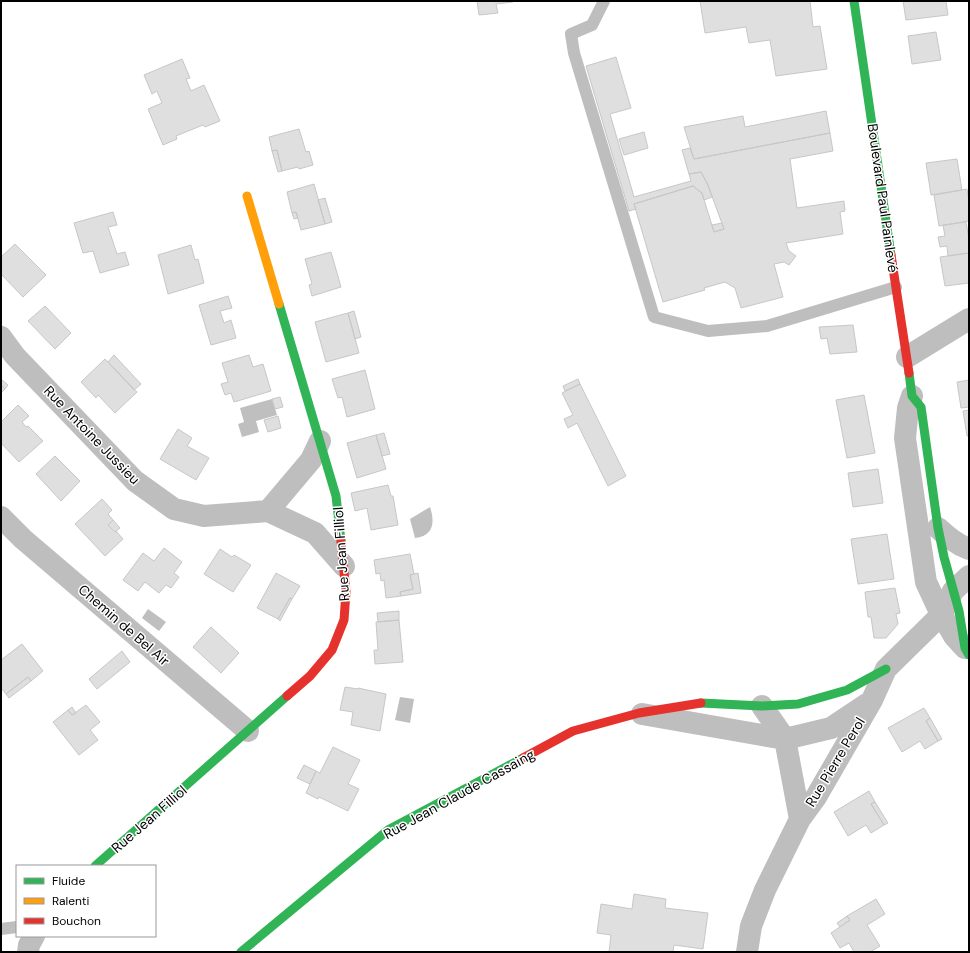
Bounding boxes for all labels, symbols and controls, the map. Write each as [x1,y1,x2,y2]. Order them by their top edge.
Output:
street label: Boulevard Paul Painlevé [864,122,902,274]
street label: Rue Antoine Jussieu [40,382,144,488]
street label: Rue Jean Filliol [329,506,353,602]
street label: Chemin de Bel Air [75,580,173,670]
street label: Rue Pierre Perol [801,714,869,810]
street label: Rue Jean Claude Cassaing [380,745,538,843]
street label: Rue Jean Filliol [108,781,190,857]
legend [16,865,156,937]
text: Fluide [52,873,85,889]
text: Ralenti [52,893,90,909]
text: Bouchon [52,913,101,929]

